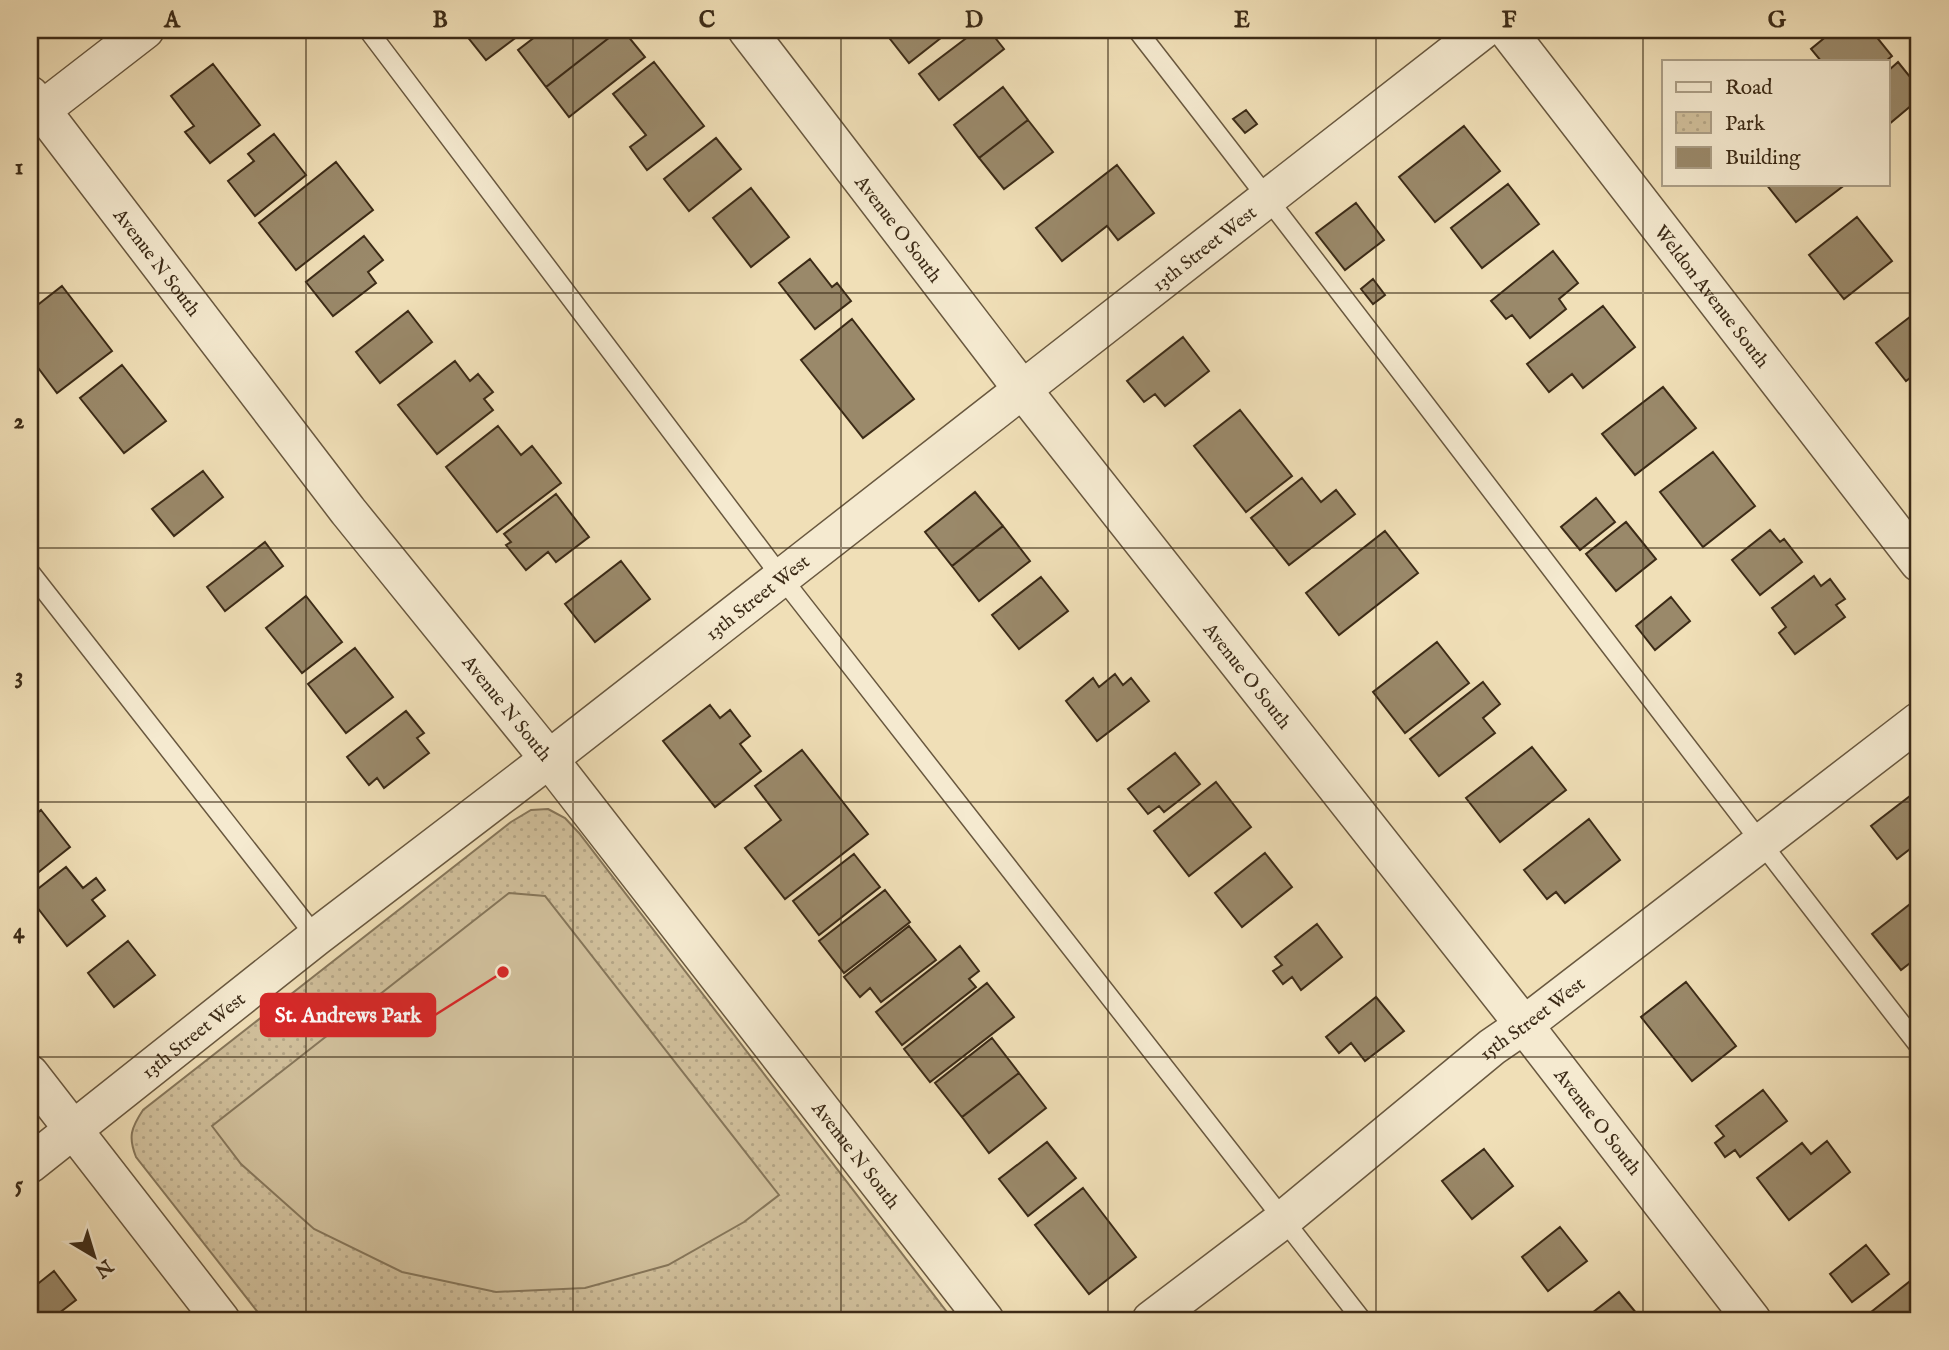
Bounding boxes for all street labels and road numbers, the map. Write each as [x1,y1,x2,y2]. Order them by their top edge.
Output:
street label: Avenue O South [848,171,946,288]
street label: 13th Street West [1148,201,1262,298]
street label: Avenue N South [107,204,205,322]
street label: Weldon Avenue South [1648,221,1774,373]
street label: 13th Street West [701,550,815,646]
street label: Avenue O South [1197,618,1296,734]
street label: Avenue N South [455,651,556,767]
street label: 15th Street West [1475,972,1591,1066]
street label: 13th Street West [138,988,251,1085]
street label: Avenue O South [1547,1063,1646,1181]
street label: Avenue N South [805,1097,904,1214]

